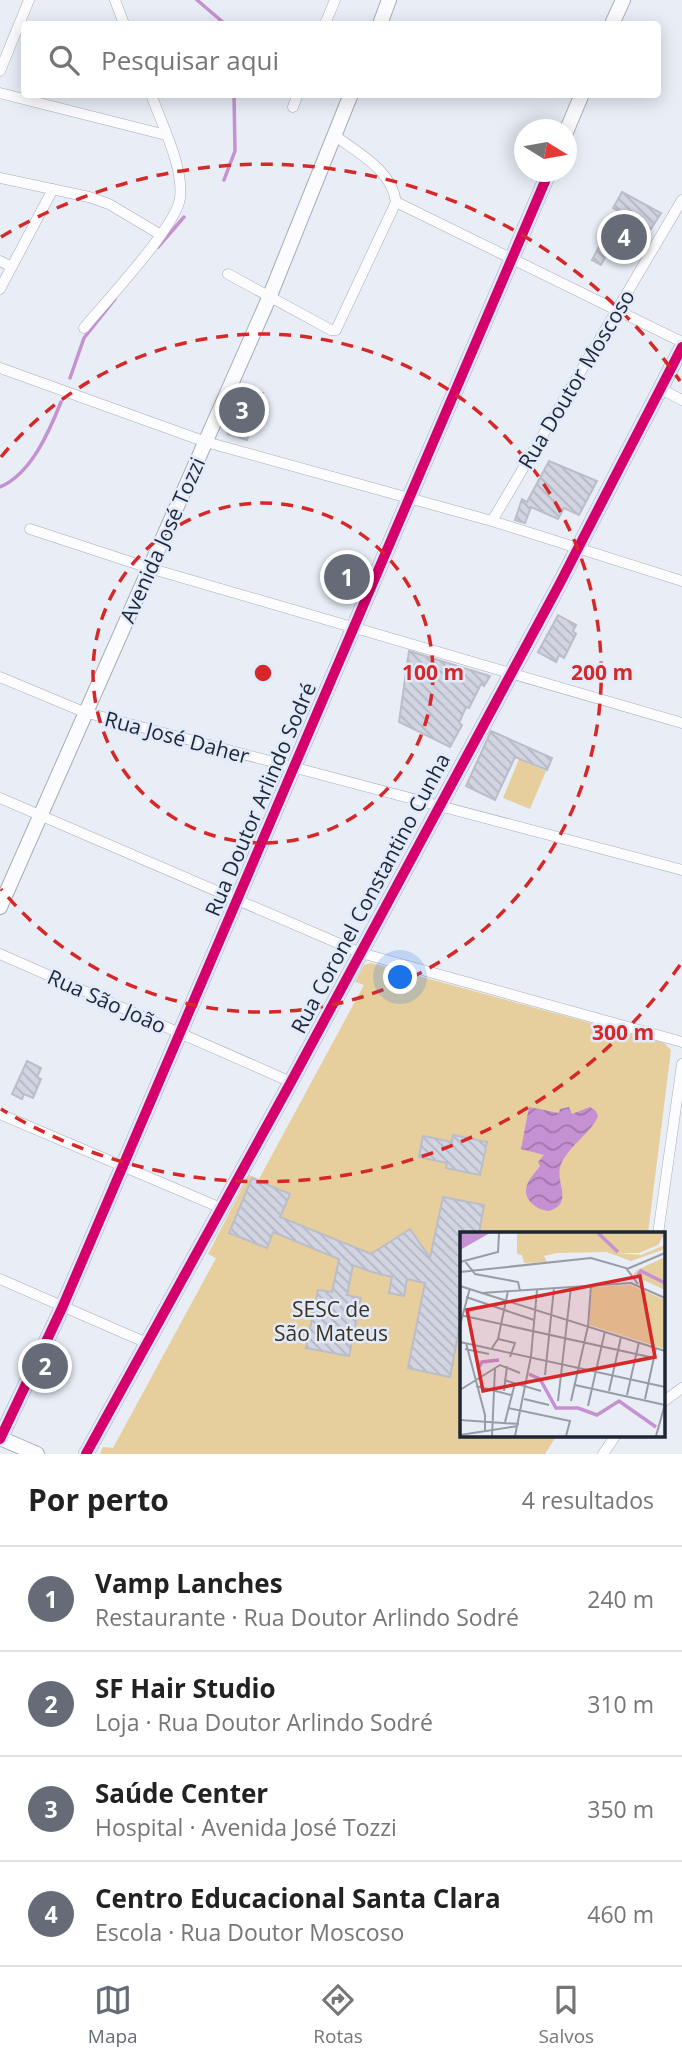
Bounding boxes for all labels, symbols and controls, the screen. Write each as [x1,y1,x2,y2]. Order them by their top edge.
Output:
search box [21,21,661,98]
icon: search [45,41,83,79]
text: Pesquisar aqui [101,42,279,78]
north arrow [514,119,577,182]
pin: 4 [601,211,647,263]
street label: Rua Doutor Moscoso [511,284,641,474]
pin: 3 [219,384,265,436]
street label: Avenida José Tozzi [113,453,211,627]
pin: 1 [324,551,370,603]
text: 100 m [402,658,464,686]
text: 200 m [571,658,633,686]
centre of rings [251,661,275,685]
street label: Rua Doutor Arlindo Sodré [198,678,322,920]
street label: Rua José Daher [102,704,253,770]
street label: Rua Coronel Constantino Cunha [284,748,456,1038]
your location [383,960,417,994]
street label: Rua São João [43,962,171,1040]
text: 300 m [592,1018,654,1046]
inset map [460,1232,664,1436]
park label: SESC de São Mateus [274,1295,388,1347]
pin: 2 [22,1340,68,1392]
text: Por perto [28,1479,169,1520]
text: 4 resultados [522,1484,654,1516]
text: Vamp Lanches [95,1565,283,1601]
text: 1 [44,1583,58,1615]
text: 240 m [587,1583,654,1615]
text: Restaurante · Rua Doutor Arlindo Sodré [95,1601,519,1633]
text: SF Hair Studio [95,1670,276,1706]
text: 2 [44,1688,58,1720]
text: 310 m [587,1688,654,1720]
text: Loja · Rua Doutor Arlindo Sodré [95,1706,433,1738]
text: Saúde Center [95,1775,268,1811]
text: 3 [44,1793,58,1825]
text: 350 m [587,1793,654,1825]
text: Hospital · Avenida José Tozzi [95,1811,397,1843]
text: Centro Educacional Santa Clara [95,1880,501,1916]
text: 4 [44,1898,58,1930]
text: 460 m [587,1898,654,1930]
text: Escola · Rua Doutor Moscoso [95,1916,404,1948]
tab: Mapa [88,1981,138,2049]
tab: Rotas [313,1981,363,2049]
tab: Salvos [538,1981,594,2049]

